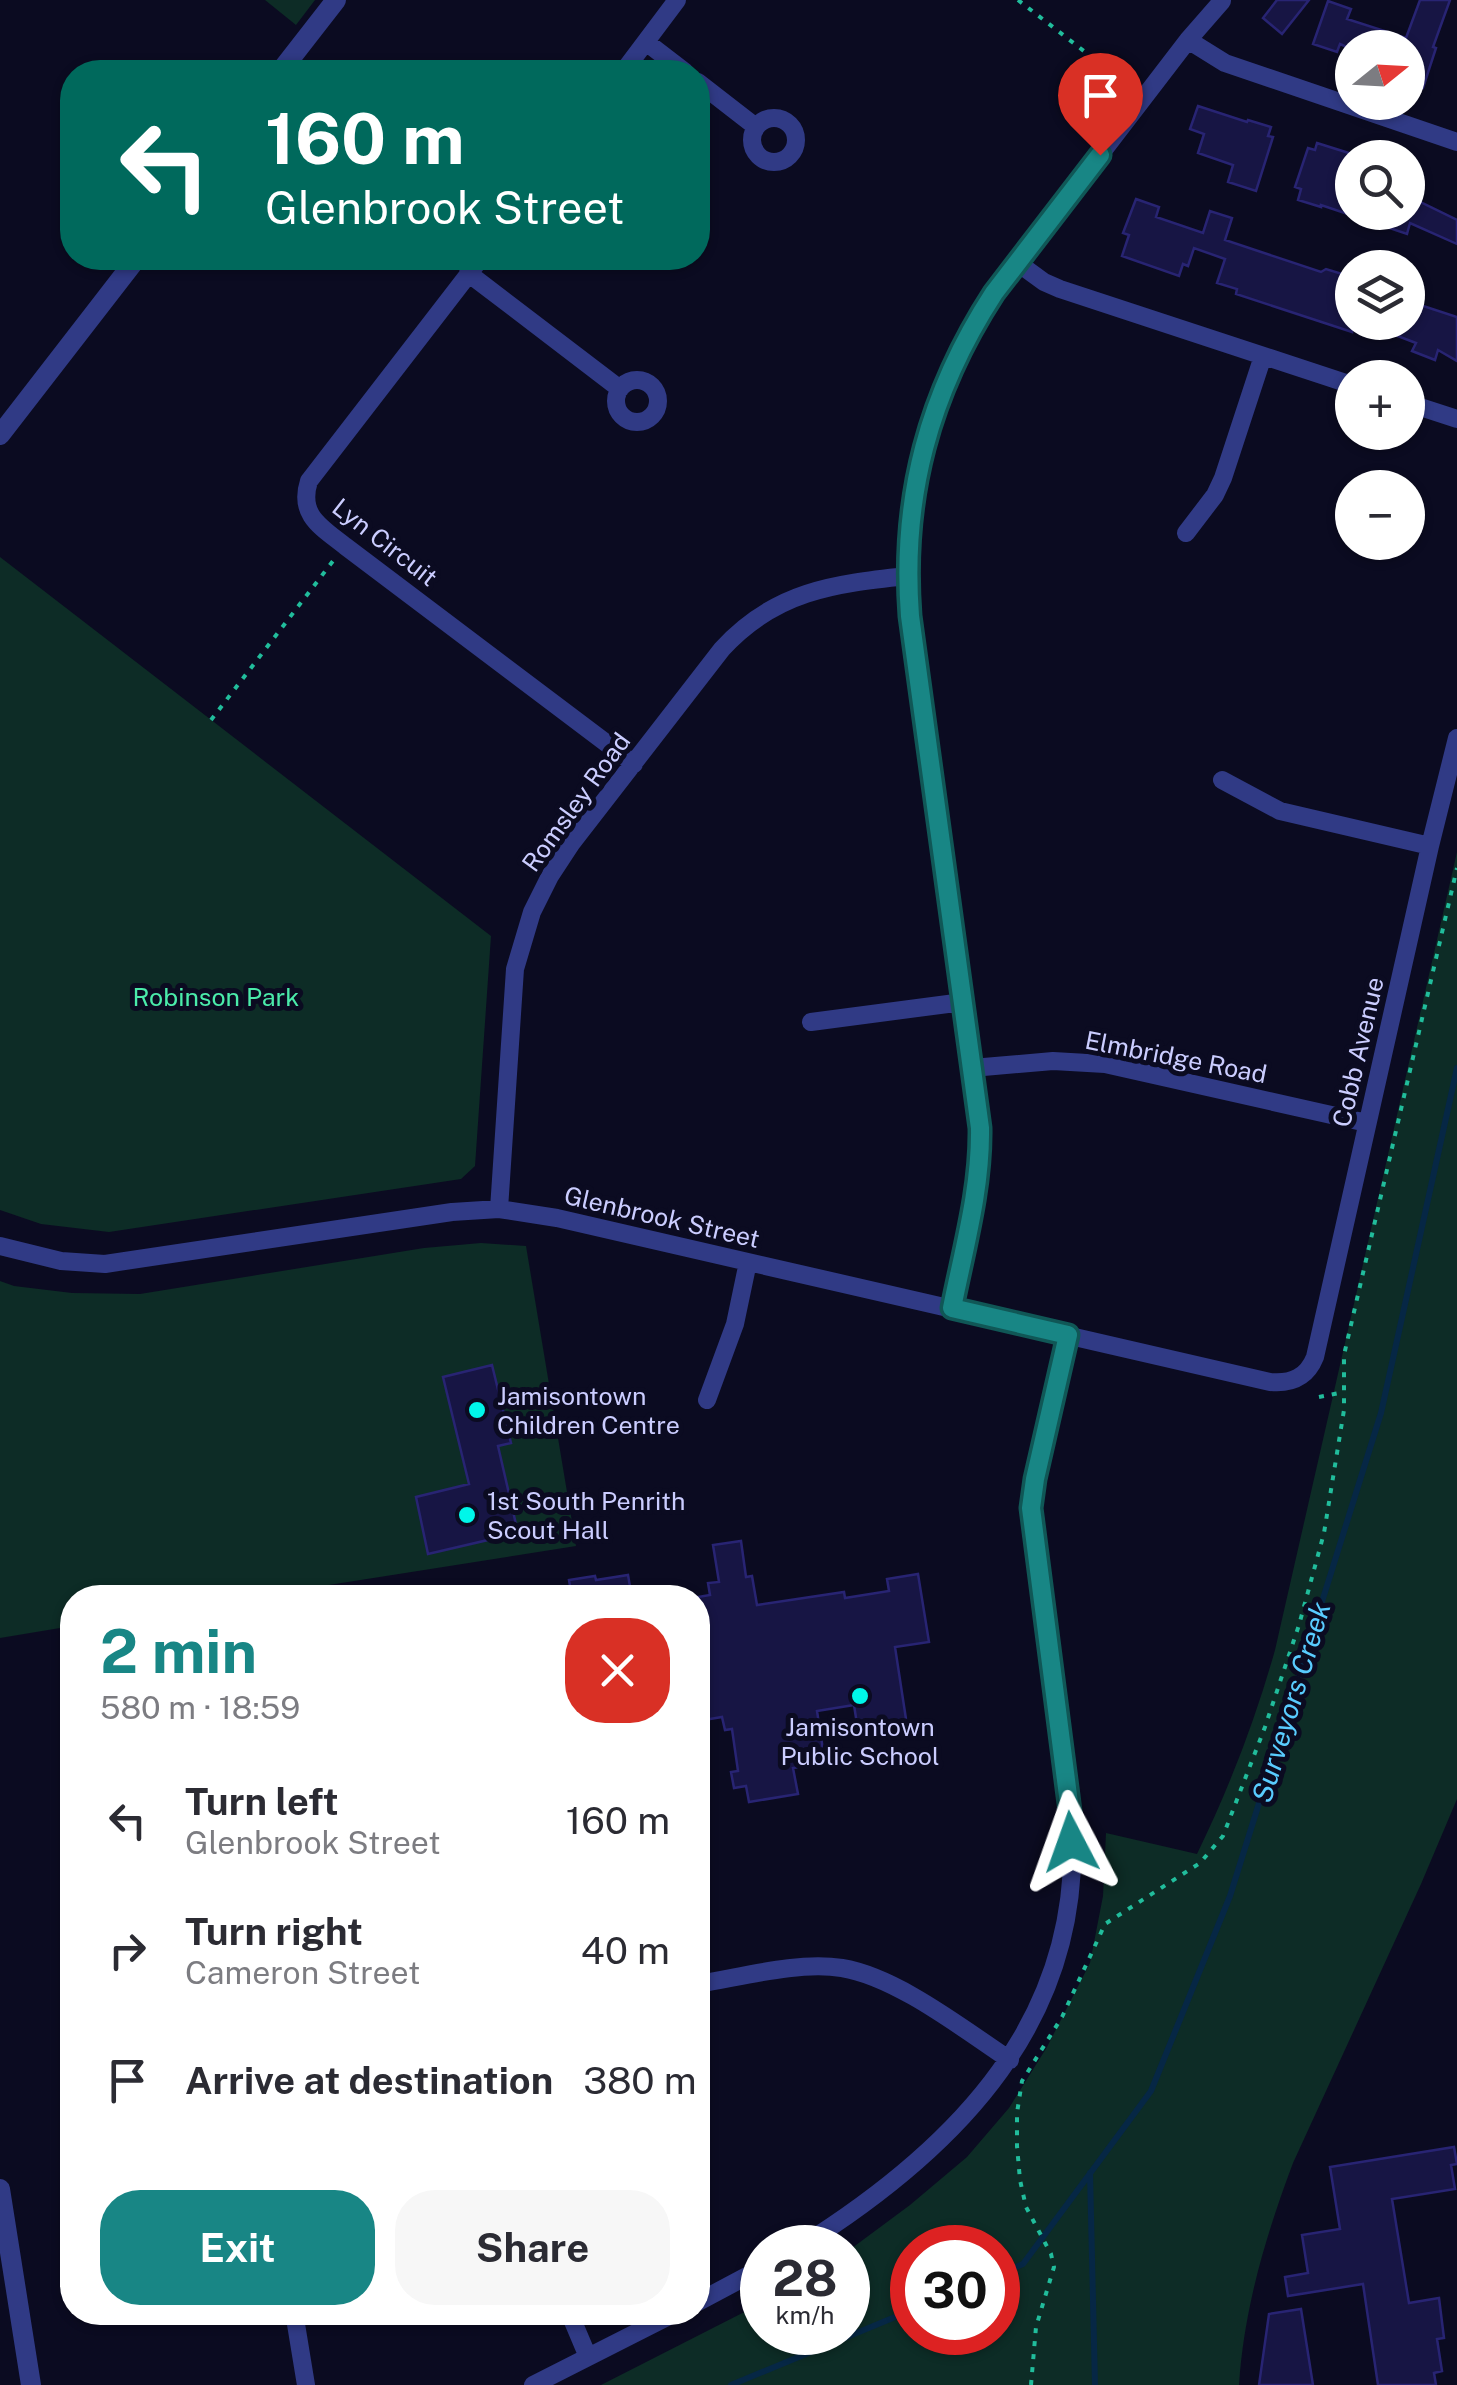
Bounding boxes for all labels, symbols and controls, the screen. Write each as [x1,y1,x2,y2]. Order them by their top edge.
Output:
north arrow [1335,30,1425,120]
map controls [1335,30,1425,560]
pin [1058,53,1143,156]
icon: arrive [1073,68,1128,123]
text: 160 m [265,97,465,180]
icon: left [100,100,230,230]
button: search [1335,140,1425,230]
text: Glenbrook Street [265,181,625,234]
button: layers [1335,250,1425,340]
button: + [1335,360,1425,450]
button: − [1335,470,1425,560]
street label: Lyn Circuit [327,492,443,592]
street label: Romsley Road [516,727,636,877]
street label: Cobb Avenue [1326,974,1390,1130]
park label: Robinson Park [133,982,299,1012]
street label: Elmbridge Road [1083,1025,1269,1089]
street label: Glenbrook Street [561,1180,763,1254]
place label: Jamisontown Children Centre [497,1381,680,1440]
marker: Jamisontown Children Centre [466,1399,488,1421]
place label: 1st South Penrith Scout Hall [487,1486,685,1545]
marker: 1st South Penrith Scout Hall [456,1504,478,1526]
water label: Surveyors Creek [1244,1598,1337,1806]
text: 2 min [100,1616,257,1687]
button: close [565,1618,670,1723]
marker: Jamisontown Public School [849,1685,871,1707]
text: 580 m · 18:59 [100,1689,300,1726]
place label: Jamisontown Public School [781,1712,940,1771]
text: Turn left [185,1779,339,1824]
position arrow [1019,1790,1123,1894]
icon: left [100,1793,155,1848]
text: 160 m [566,1798,670,1843]
text: Glenbrook Street [185,1824,441,1861]
text: Turn right [185,1909,363,1954]
icon: right [100,1923,155,1978]
text: 40 m [581,1928,670,1973]
text: Cameron Street [185,1954,420,1991]
icon: arrive [100,2053,155,2108]
text: Arrive at destination [185,2058,553,2103]
text: 380 m [583,2058,697,2103]
button: Exit [100,2190,375,2305]
button: Share [395,2190,670,2305]
speed limit sign: 30 [890,2225,1020,2355]
text: 28 [772,2248,838,2307]
text: km/h [776,2300,834,2330]

